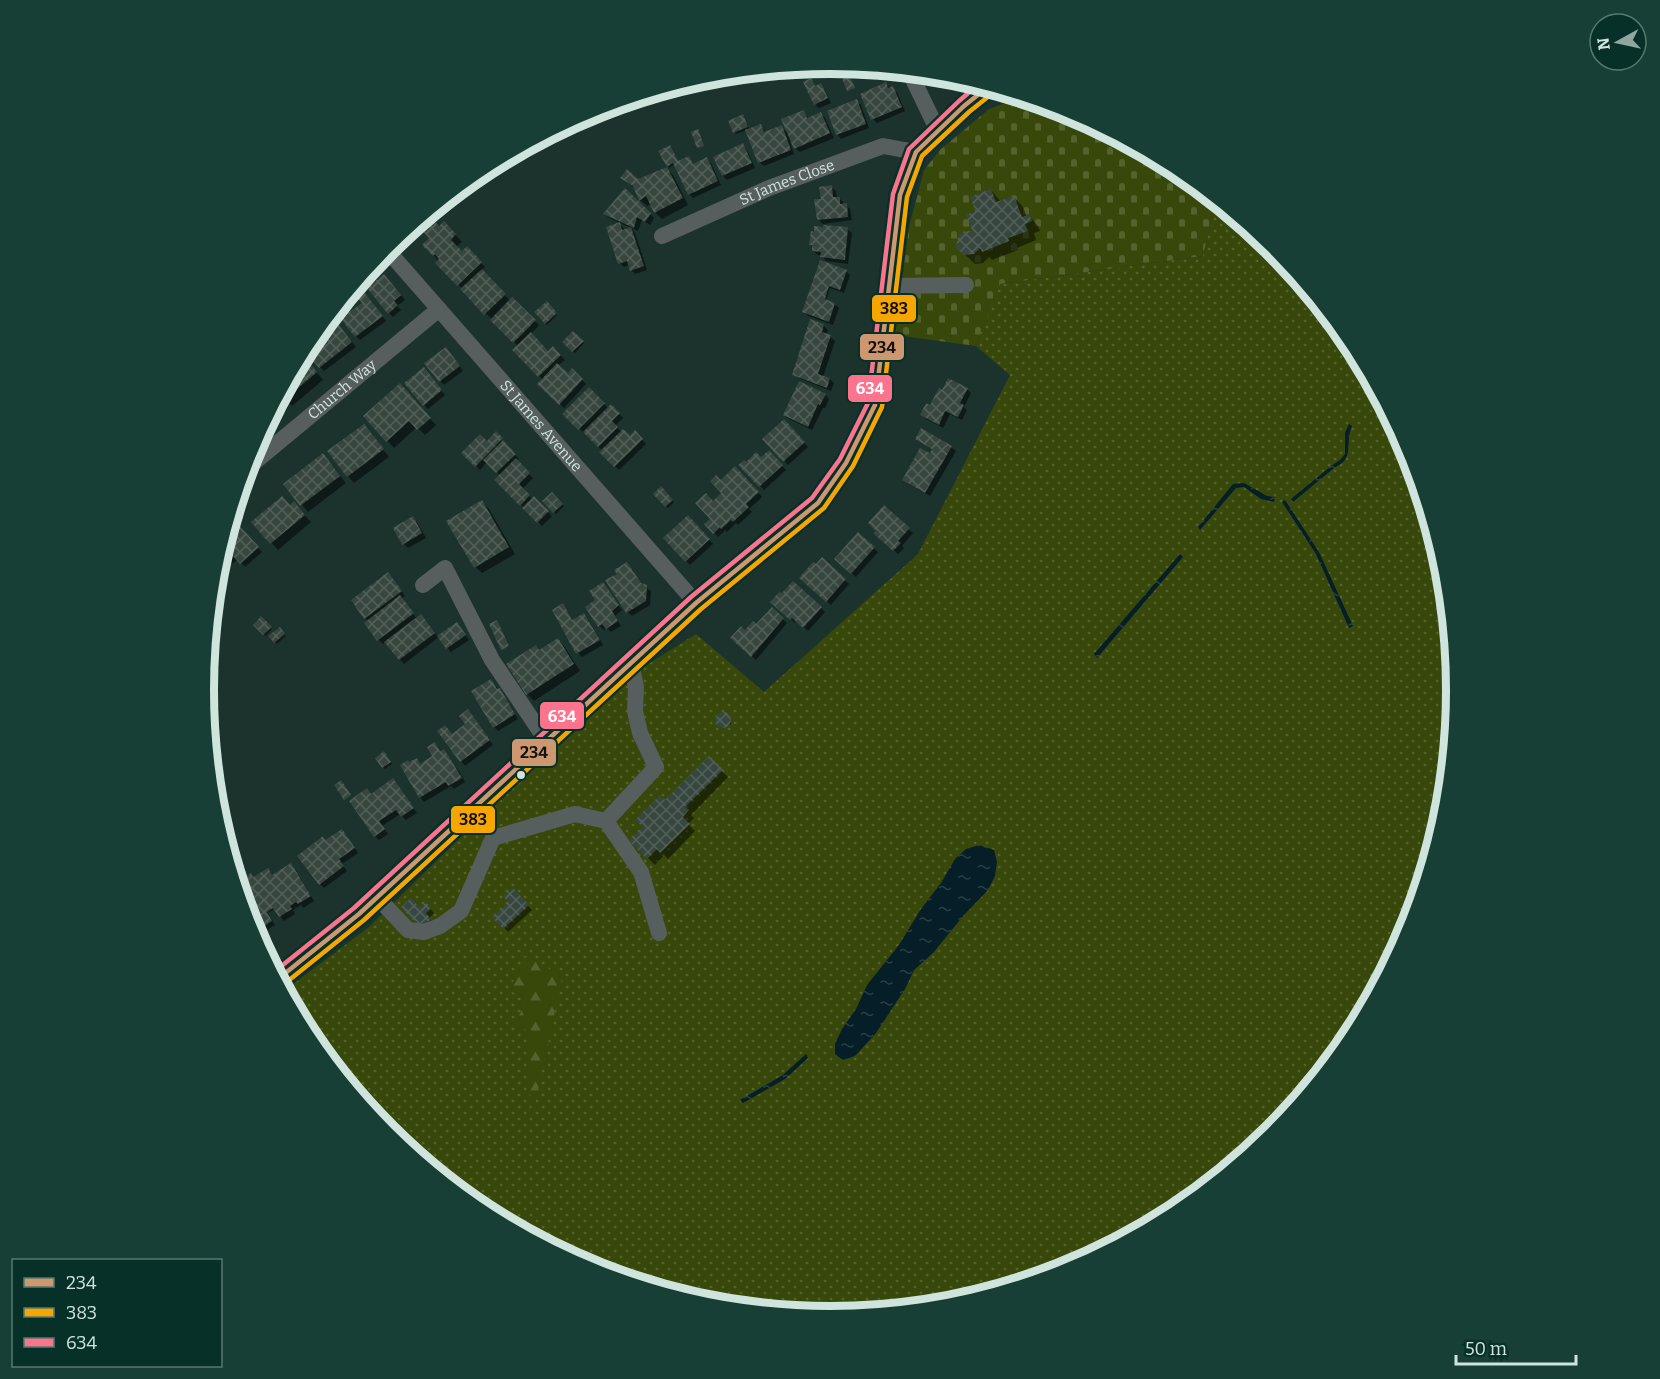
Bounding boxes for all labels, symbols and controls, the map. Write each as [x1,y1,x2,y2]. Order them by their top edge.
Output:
north arrow [1588,12,1648,72]
text: N [1593,37,1614,51]
street label: St James Close [737,156,837,209]
line badge: 383 [871,294,917,323]
text: 383 [880,299,908,318]
line badge: 234 [859,333,905,361]
text: 234 [868,338,896,357]
street label: Church Way [304,356,380,423]
line badge: 634 [847,374,893,403]
street label: St James Avenue [496,377,586,475]
text: 634 [856,379,884,398]
line badge: 634 [539,701,585,730]
text: 634 [548,707,576,726]
line badge: 234 [511,738,557,767]
text: 234 [520,743,548,762]
unlabelled marker [515,769,527,781]
line badge: 383 [450,805,496,834]
text: 383 [459,810,487,829]
legend [12,1259,222,1367]
text: 234 [66,1272,97,1294]
text: 383 [66,1302,97,1324]
scale bar [1456,1328,1576,1366]
text: 634 [66,1332,98,1354]
text: 50 m [1465,1338,1507,1360]

